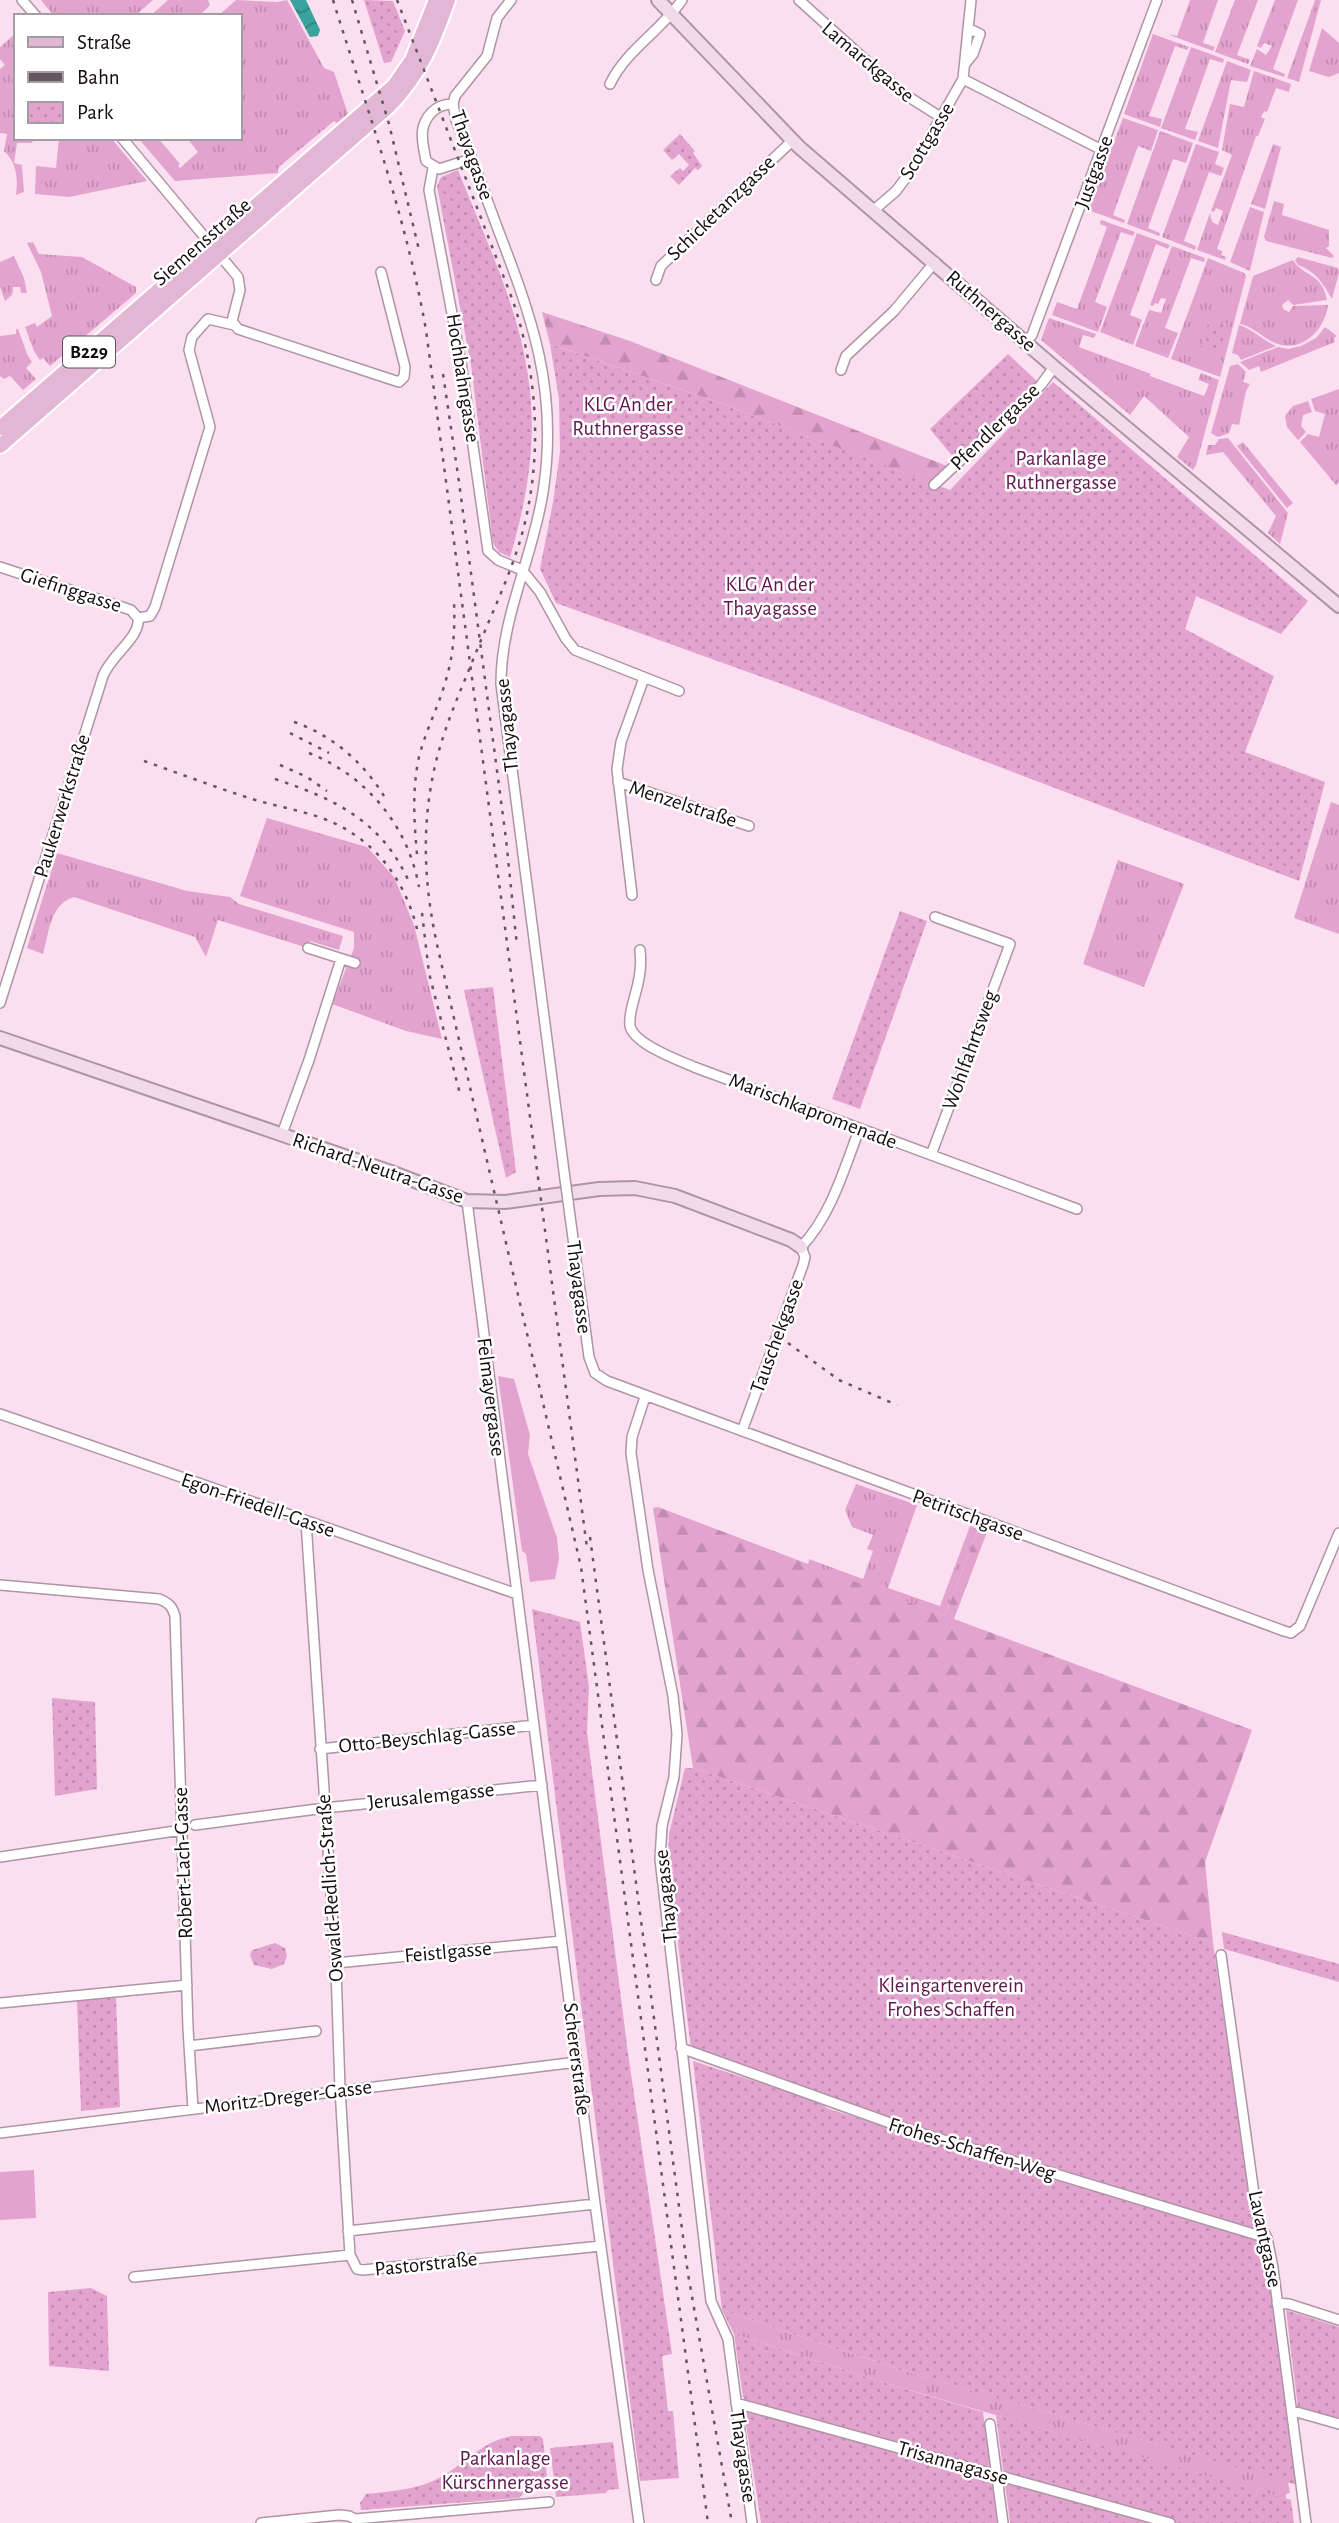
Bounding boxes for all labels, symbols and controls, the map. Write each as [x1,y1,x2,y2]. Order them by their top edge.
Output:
legend [14,14,242,140]
street label: Lamarckgasse [818,18,918,106]
text: Straße [77,32,131,53]
text: Bahn [77,67,120,88]
street label: Scottgasse [896,99,958,183]
text: Park [77,102,114,123]
street label: Thayagasse [447,107,497,203]
street label: Justgasse [1071,133,1117,211]
street label: Schicketanzgasse [663,151,779,265]
street label: Siemensstraße [149,194,255,290]
street label: Ruthnergasse [942,266,1040,356]
street label: Hochbahngasse [442,312,484,444]
road number: B229 [63,336,115,368]
street label: Pfendlergasse [946,380,1044,474]
park label: KLG An der Ruthnergasse [572,394,684,439]
park label: Parkanlage Ruthnergasse [1005,448,1117,493]
street label: Giefinggasse [18,564,124,616]
park label: KLG An der Thayagasse [723,574,817,619]
street label: Thayagasse [492,677,522,773]
street label: Paukerwerkstraße [30,732,94,880]
street label: Menzelstraße [627,777,739,831]
street label: Wohlfahrtsweg [939,987,1002,1113]
street label: Marischkapromenade [726,1069,900,1153]
street label: Richard-Neutra-Gasse [290,1129,466,1207]
street label: Thayagasse [563,1239,595,1335]
street label: Tauschekgasse [747,1276,807,1396]
street label: Felmayergasse [473,1336,509,1458]
street label: Egon-Friedell-Gasse [179,1469,337,1541]
street label: Petritschgasse [910,1485,1026,1545]
street label: Otto-Beyschlag-Gasse [337,1717,517,1757]
street label: Jerusalemgasse [367,1779,495,1813]
street label: Robert-Lach-Gasse [170,1787,196,1939]
street label: Oswald-Redlich-Straße [313,1794,347,1982]
street label: Thayagasse [651,1848,681,1944]
street label: Feistlgasse [403,1938,493,1966]
park label: Kleingartenverein Frohes Schaffen [878,1975,1024,2020]
street label: Schererstraße [560,2001,594,2117]
street label: Moritz-Dreger-Gasse [203,2076,373,2118]
street label: Frohes-Schaffen-Weg [886,2114,1059,2185]
street label: Lavantgasse [1245,2189,1285,2289]
street label: Pastorstraße [374,2248,478,2280]
street label: Thayagasse [726,2408,760,2504]
street label: Trisannagasse [895,2437,1011,2489]
park label: Parkanlage Kürschnergasse [441,2448,569,2493]

